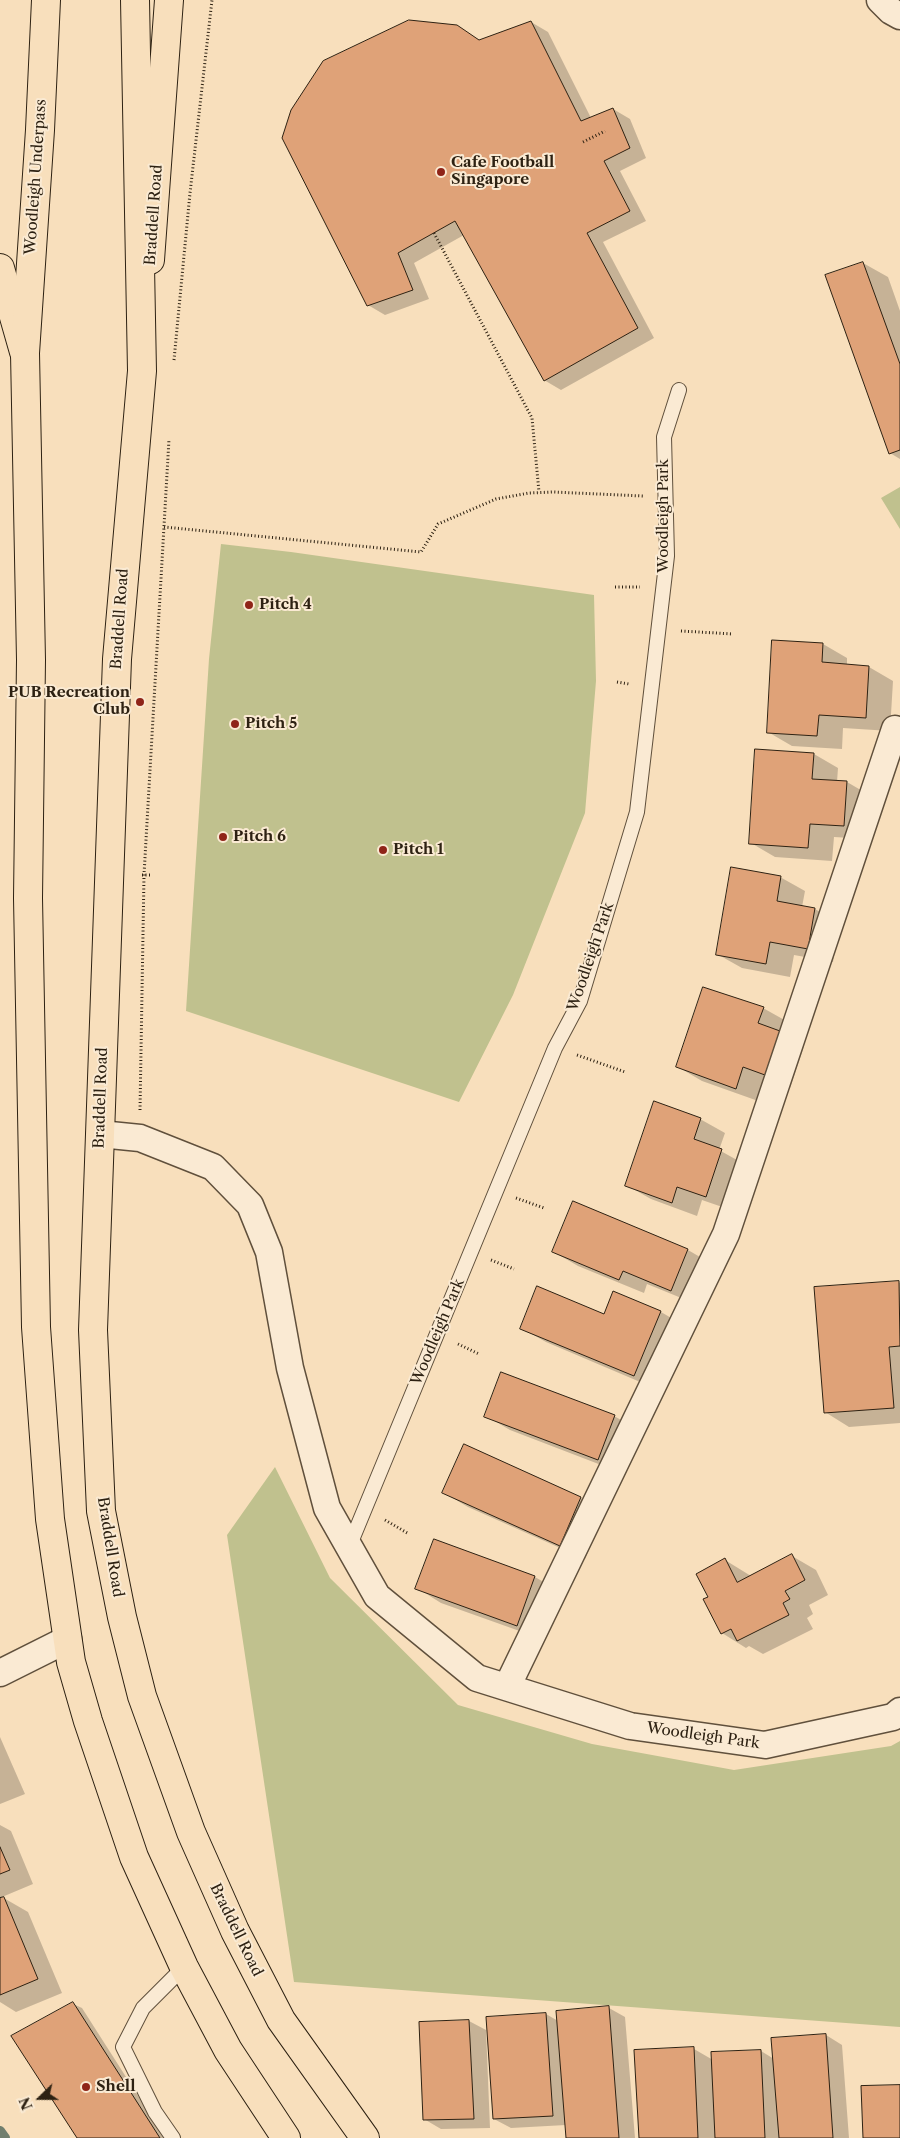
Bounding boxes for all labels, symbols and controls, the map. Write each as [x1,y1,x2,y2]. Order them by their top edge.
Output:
street label: Woodleigh Underpass [22,99,50,255]
place label: Cafe Football Singapore [451,154,554,189]
street label: Braddell Road [141,164,167,266]
marker: Cafe Football Singapore [435,166,447,178]
street label: Woodleigh Park [655,459,673,573]
street label: Braddell Road [107,568,133,670]
place label: Pitch 4 [259,596,312,614]
marker: Pitch 4 [243,599,255,611]
place label: PUB Recreation Club [8,684,130,719]
marker: PUB Recreation Club [134,696,146,708]
place label: Pitch 5 [245,715,297,733]
marker: Pitch 5 [229,718,241,730]
place label: Pitch 6 [233,828,286,846]
marker: Pitch 6 [217,831,229,843]
place label: Pitch 1 [393,841,444,859]
marker: Pitch 1 [377,844,389,856]
street label: Woodleigh Park [564,900,618,1014]
street label: Braddell Road [90,1047,112,1149]
street label: Woodleigh Park [407,1276,469,1388]
street label: Braddell Road [93,1496,127,1598]
street label: Woodleigh Park [645,1719,761,1753]
street label: Braddell Road [206,1881,266,1979]
north arrow [15,2073,65,2123]
place label: Shell [96,2078,135,2096]
marker: Shell [80,2081,92,2093]
text: N [15,2095,37,2113]

